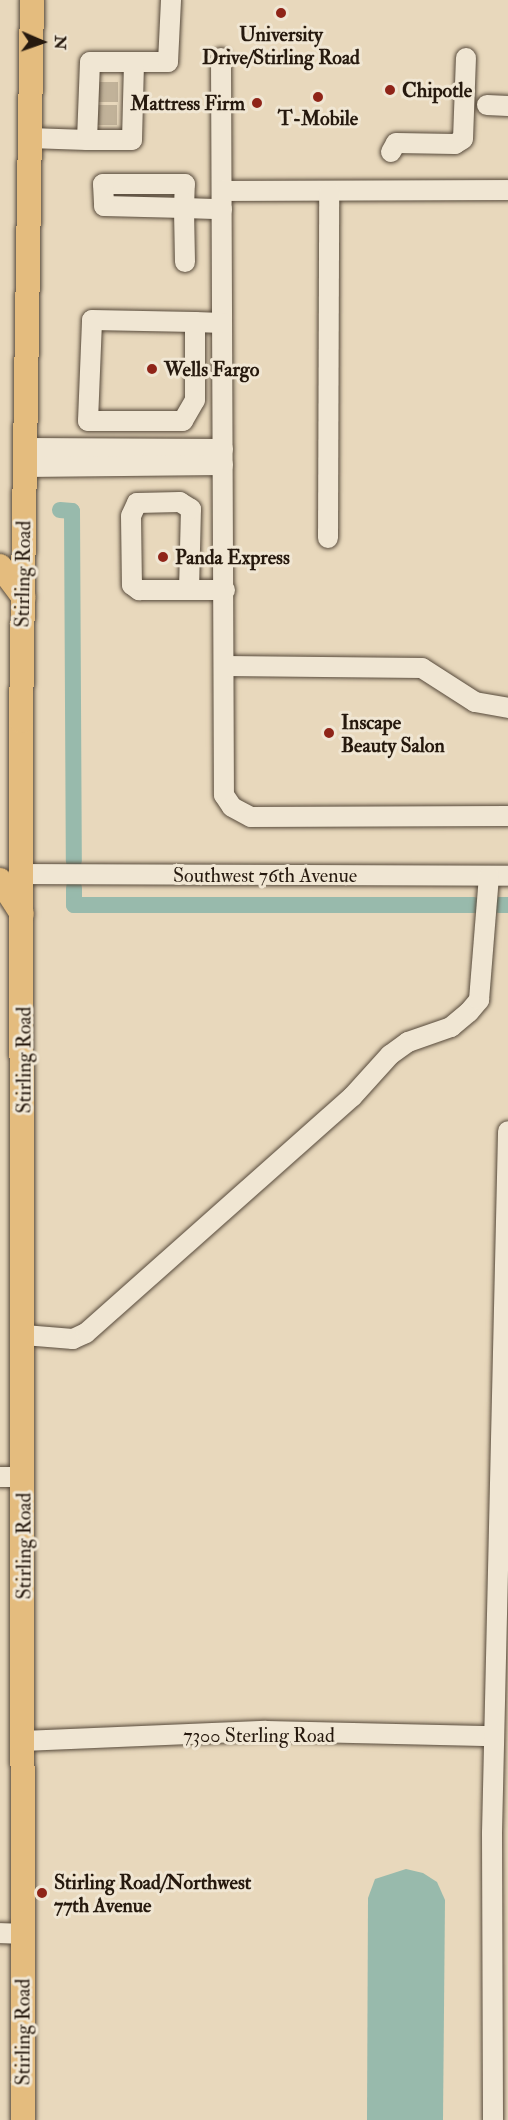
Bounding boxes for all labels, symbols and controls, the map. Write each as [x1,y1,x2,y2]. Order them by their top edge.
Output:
marker: University Drive/Stirling Road [274,6,288,20]
north arrow [12,12,72,72]
place label: University Drive/Stirling Road [202,22,360,69]
text: N [50,35,70,50]
place label: Chipotle [402,78,472,102]
marker: Chipotle [383,83,397,97]
marker: T-Mobile [311,90,325,104]
place label: Mattress Firm [130,91,245,115]
marker: Mattress Firm [250,96,264,110]
place label: T-Mobile [278,106,358,130]
place label: Wells Fargo [164,357,259,381]
marker: Wells Fargo [145,362,159,376]
street label: Stirling Road [10,520,36,628]
place label: Panda Express [175,545,290,569]
marker: Panda Express [156,550,170,564]
place label: Inscape Beauty Salon [341,710,445,757]
marker: Inscape Beauty Salon [322,726,336,740]
street label: Southwest 76th Avenue [173,863,357,887]
street label: Stirling Road [12,1007,36,1113]
street label: Stirling Road [12,1493,36,1599]
street label: 7300 Sterling Road [183,1723,335,1747]
place label: Stirling Road/Northwest 77th Avenue [54,1870,251,1917]
marker: Stirling Road/Northwest 77th Avenue [35,1886,49,1900]
street label: Stirling Road [11,1979,35,2085]

